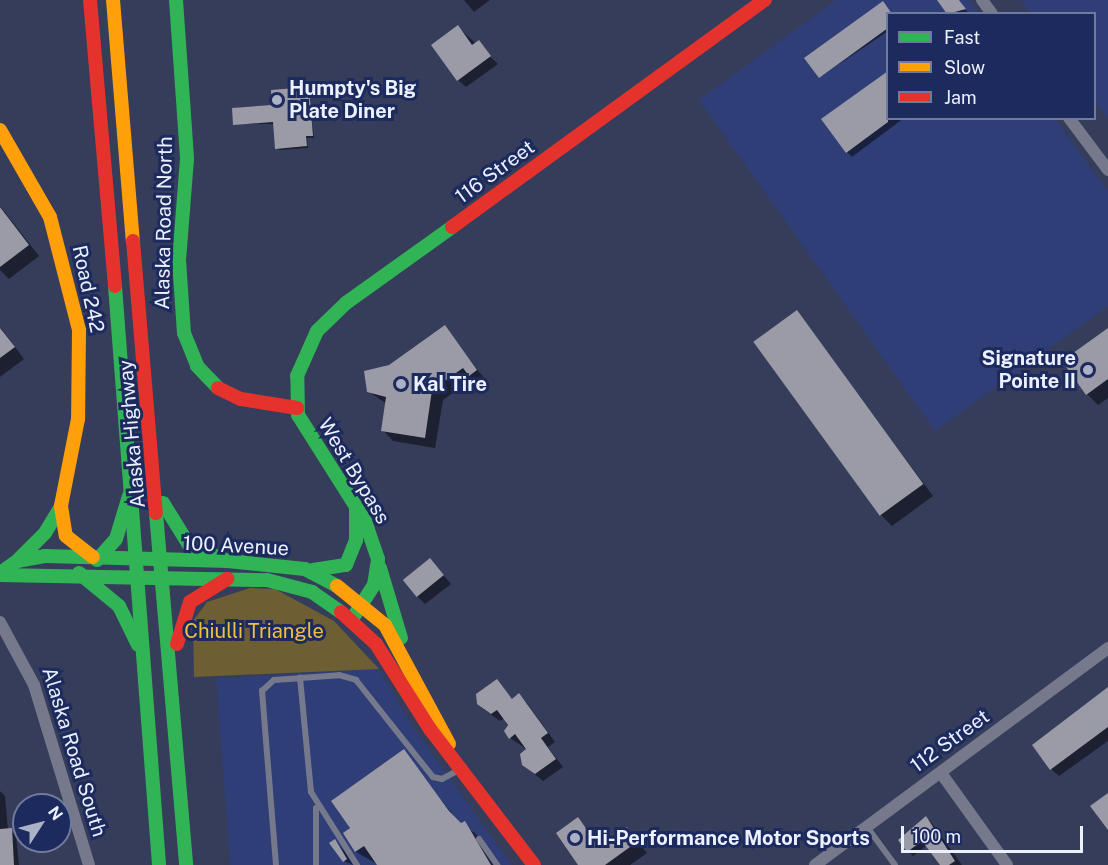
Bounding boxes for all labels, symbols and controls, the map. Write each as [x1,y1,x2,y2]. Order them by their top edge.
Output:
legend [886,12,1096,120]
text: Fast [944,27,980,48]
text: Slow [944,57,985,78]
place label: Humpty's Big Plate Diner [289,77,416,124]
text: Jam [944,87,977,108]
marker: Humpty's Big Plate Diner [270,93,284,107]
street label: 116 Street [451,135,539,209]
street label: Alaska Road North [150,136,178,310]
street label: Road 242 [67,243,109,335]
place label: Signature Pointe II [982,346,1076,393]
street label: Alaska Highway [114,359,150,509]
marker: Signature Pointe II [1081,363,1095,377]
place label: Kal Tire [413,372,487,396]
marker: Kal Tire [394,377,408,391]
street label: West Bypass [313,414,395,528]
street label: 100 Avenue [182,531,290,561]
park label: Chiulli Triangle [184,619,324,643]
street label: Alaska Road South [37,664,111,840]
street label: 112 Street [906,704,994,778]
north arrow [12,793,72,853]
text: N [44,803,67,824]
scale bar [904,814,1086,852]
place label: Hi-Performance Motor Sports [587,826,870,850]
text: 100 m [912,826,961,847]
marker: Hi-Performance Motor Sports [568,831,582,845]

